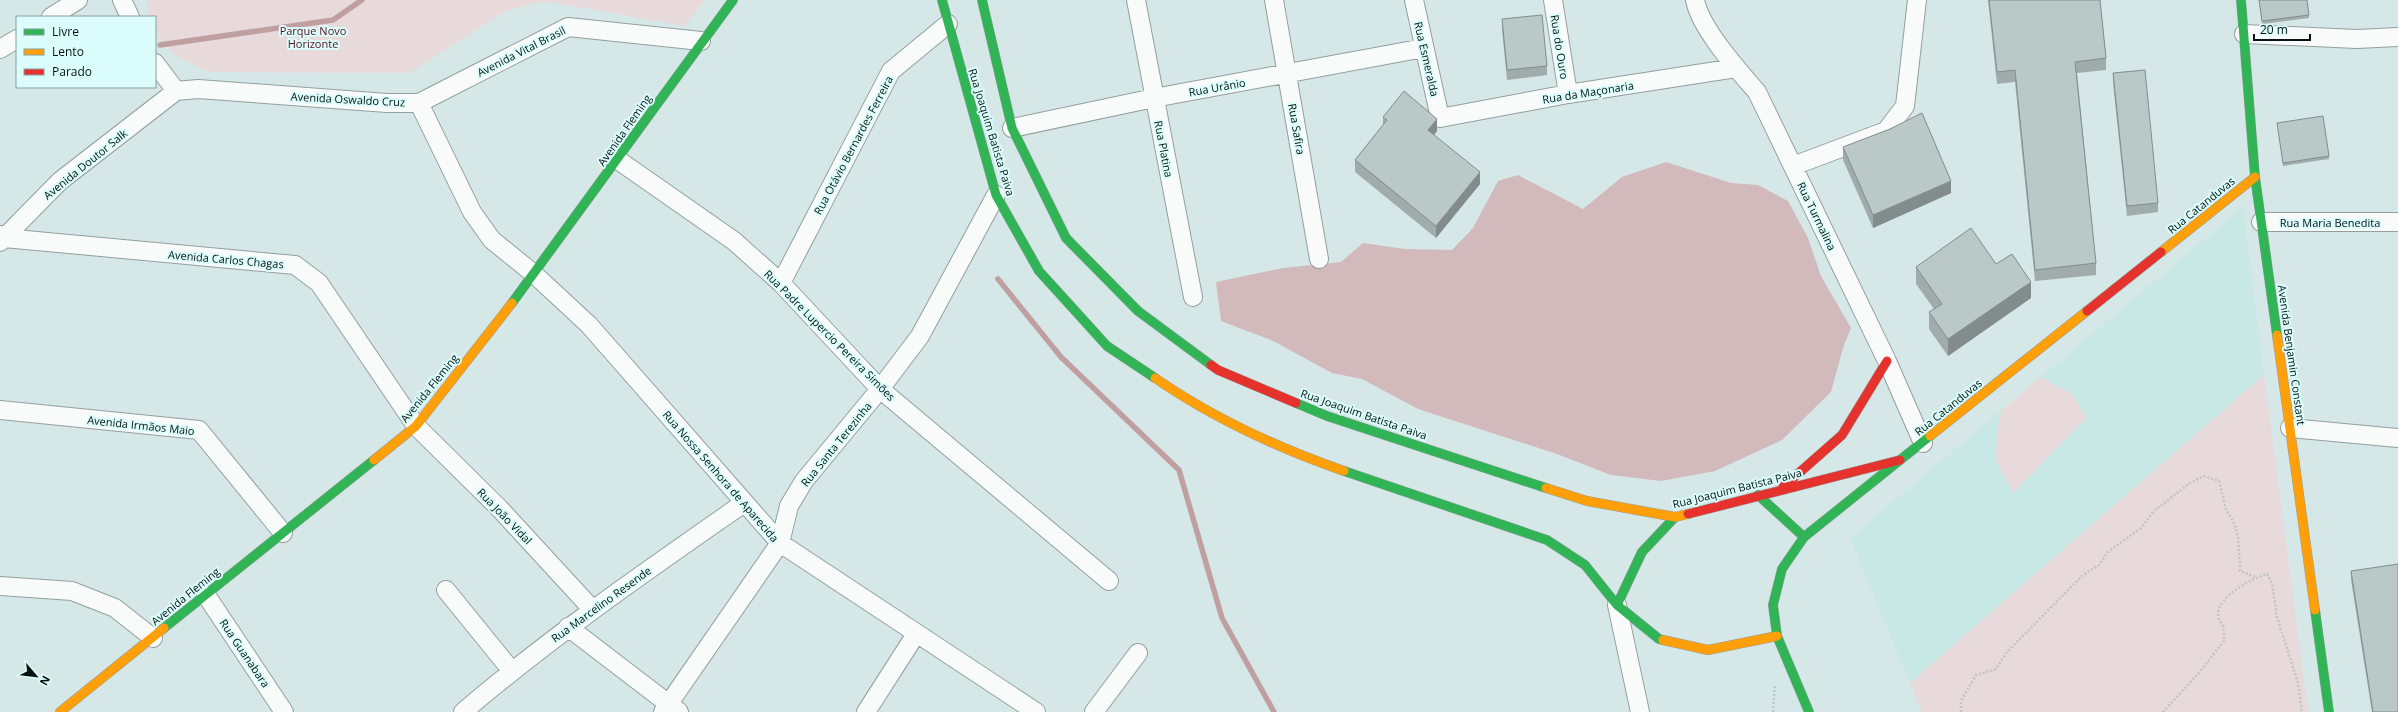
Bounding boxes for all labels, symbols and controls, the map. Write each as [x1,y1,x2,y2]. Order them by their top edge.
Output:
street label: Rua do Ouro [1547,14,1573,81]
legend [16,16,156,88]
scale bar [2254,16,2310,42]
street label: Rua Esmeralda [1411,20,1443,98]
text: 20 m [2260,21,2288,38]
street label: Avenida Vital Brasil [474,22,568,80]
text: Livre [52,23,79,40]
park label: Parque Novo Horizonte [280,23,347,51]
text: Lento [52,43,84,60]
text: Parado [52,63,92,80]
street label: Rua Joaquim Batista Paiva [965,66,1019,198]
street label: Rua Otávio Bernardes Ferreira [810,73,896,217]
street label: Rua Urânio [1187,75,1247,99]
street label: Rua da Maçonaria [1541,77,1635,107]
street label: Avenida Oswaldo Cruz [290,89,406,109]
street label: Avenida Fleming [594,91,654,169]
street label: Rua Safira [1285,102,1309,156]
street label: Rua Platina [1151,119,1177,179]
street label: Avenida Doutor Salk [40,125,130,202]
street label: Rua Catanduvas [2164,173,2238,237]
street label: Rua Turmalina [1794,179,1840,253]
street label: Rua Maria Benedita [2280,215,2380,230]
street label: Avenida Carlos Chagas [168,246,284,272]
street label: Rua Padre Lupercio Pereira Simões [761,266,899,404]
street label: Avenida Benjamin Constant [2275,284,2309,426]
street label: Avenida Fleming [397,351,461,425]
street label: Rua Catanduvas [1911,375,1985,439]
street label: Rua Joaquim Batista Paiva [1299,385,1429,443]
street label: Rua Santa Terezinha [797,399,875,489]
street label: Rua Nossa Senhora de Aparecida [660,407,782,545]
street label: Avenida Irmãos Maio [87,412,196,438]
street label: Rua Joaquim Batista Paiva [1671,465,1803,511]
street label: Rua João Vidal [474,485,536,547]
street label: Rua Marcelino Resende [548,563,654,645]
street label: Avenida Fleming [148,564,222,628]
street label: Rua Guanabara [217,616,273,690]
north arrow [16,656,56,696]
text: N [37,673,54,688]

